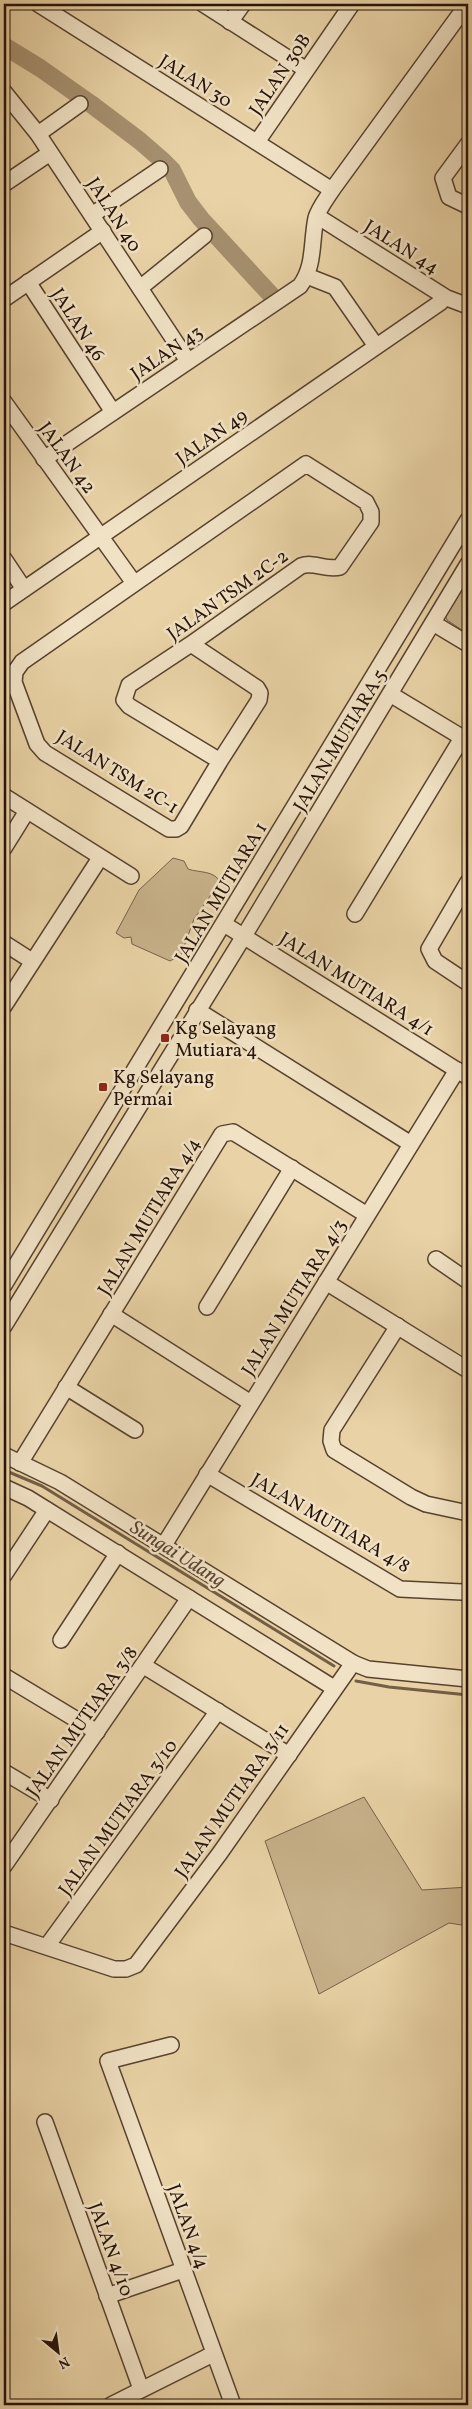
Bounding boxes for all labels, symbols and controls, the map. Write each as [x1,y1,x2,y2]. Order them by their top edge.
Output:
street label: JALAN 30B [244,29,318,121]
street label: JALAN 30 [153,49,237,115]
street label: JALAN 40 [80,173,147,257]
street label: JALAN 44 [358,214,444,281]
street label: JALAN 46 [44,283,111,367]
street label: JALAN 43 [126,320,208,387]
street label: JALAN 49 [171,403,253,472]
street label: JALAN 42 [31,417,101,499]
street label: JALAN TSM 2C-2 [162,544,294,647]
street label: JALAN MUTIARA 5 [288,665,394,817]
street label: JALAN TSM 2C-1 [51,725,183,821]
street label: JALAN MUTIARA 1 [169,818,274,968]
street label: JALAN MUTIARA 4/1 [274,927,438,1043]
place label: Kg Selayang Mutiara 4 [175,1016,276,1064]
marker: Kg Selayang Mutiara 4 [159,1032,171,1044]
place label: Kg Selayang Permai [113,1065,214,1113]
marker: Kg Selayang Permai [97,1081,109,1093]
street label: JALAN MUTIARA 4/4 [92,1133,207,1301]
street label: JALAN MUTIARA 4/3 [236,1215,354,1381]
street label: JALAN MUTIARA 4/8 [245,1467,415,1580]
water label: Sungai Udang [124,1514,230,1595]
street label: JALAN MUTIARA 3/8 [21,1641,145,1803]
street label: JALAN MUTIARA 3/11 [169,1718,296,1884]
street label: JALAN MUTIARA 3/10 [53,1735,184,1902]
street label: JALAN 4/4 [160,2181,215,2273]
street label: JALAN 4/10 [81,2199,139,2300]
north arrow [32,2326,82,2376]
text: N [55,2351,73,2373]

